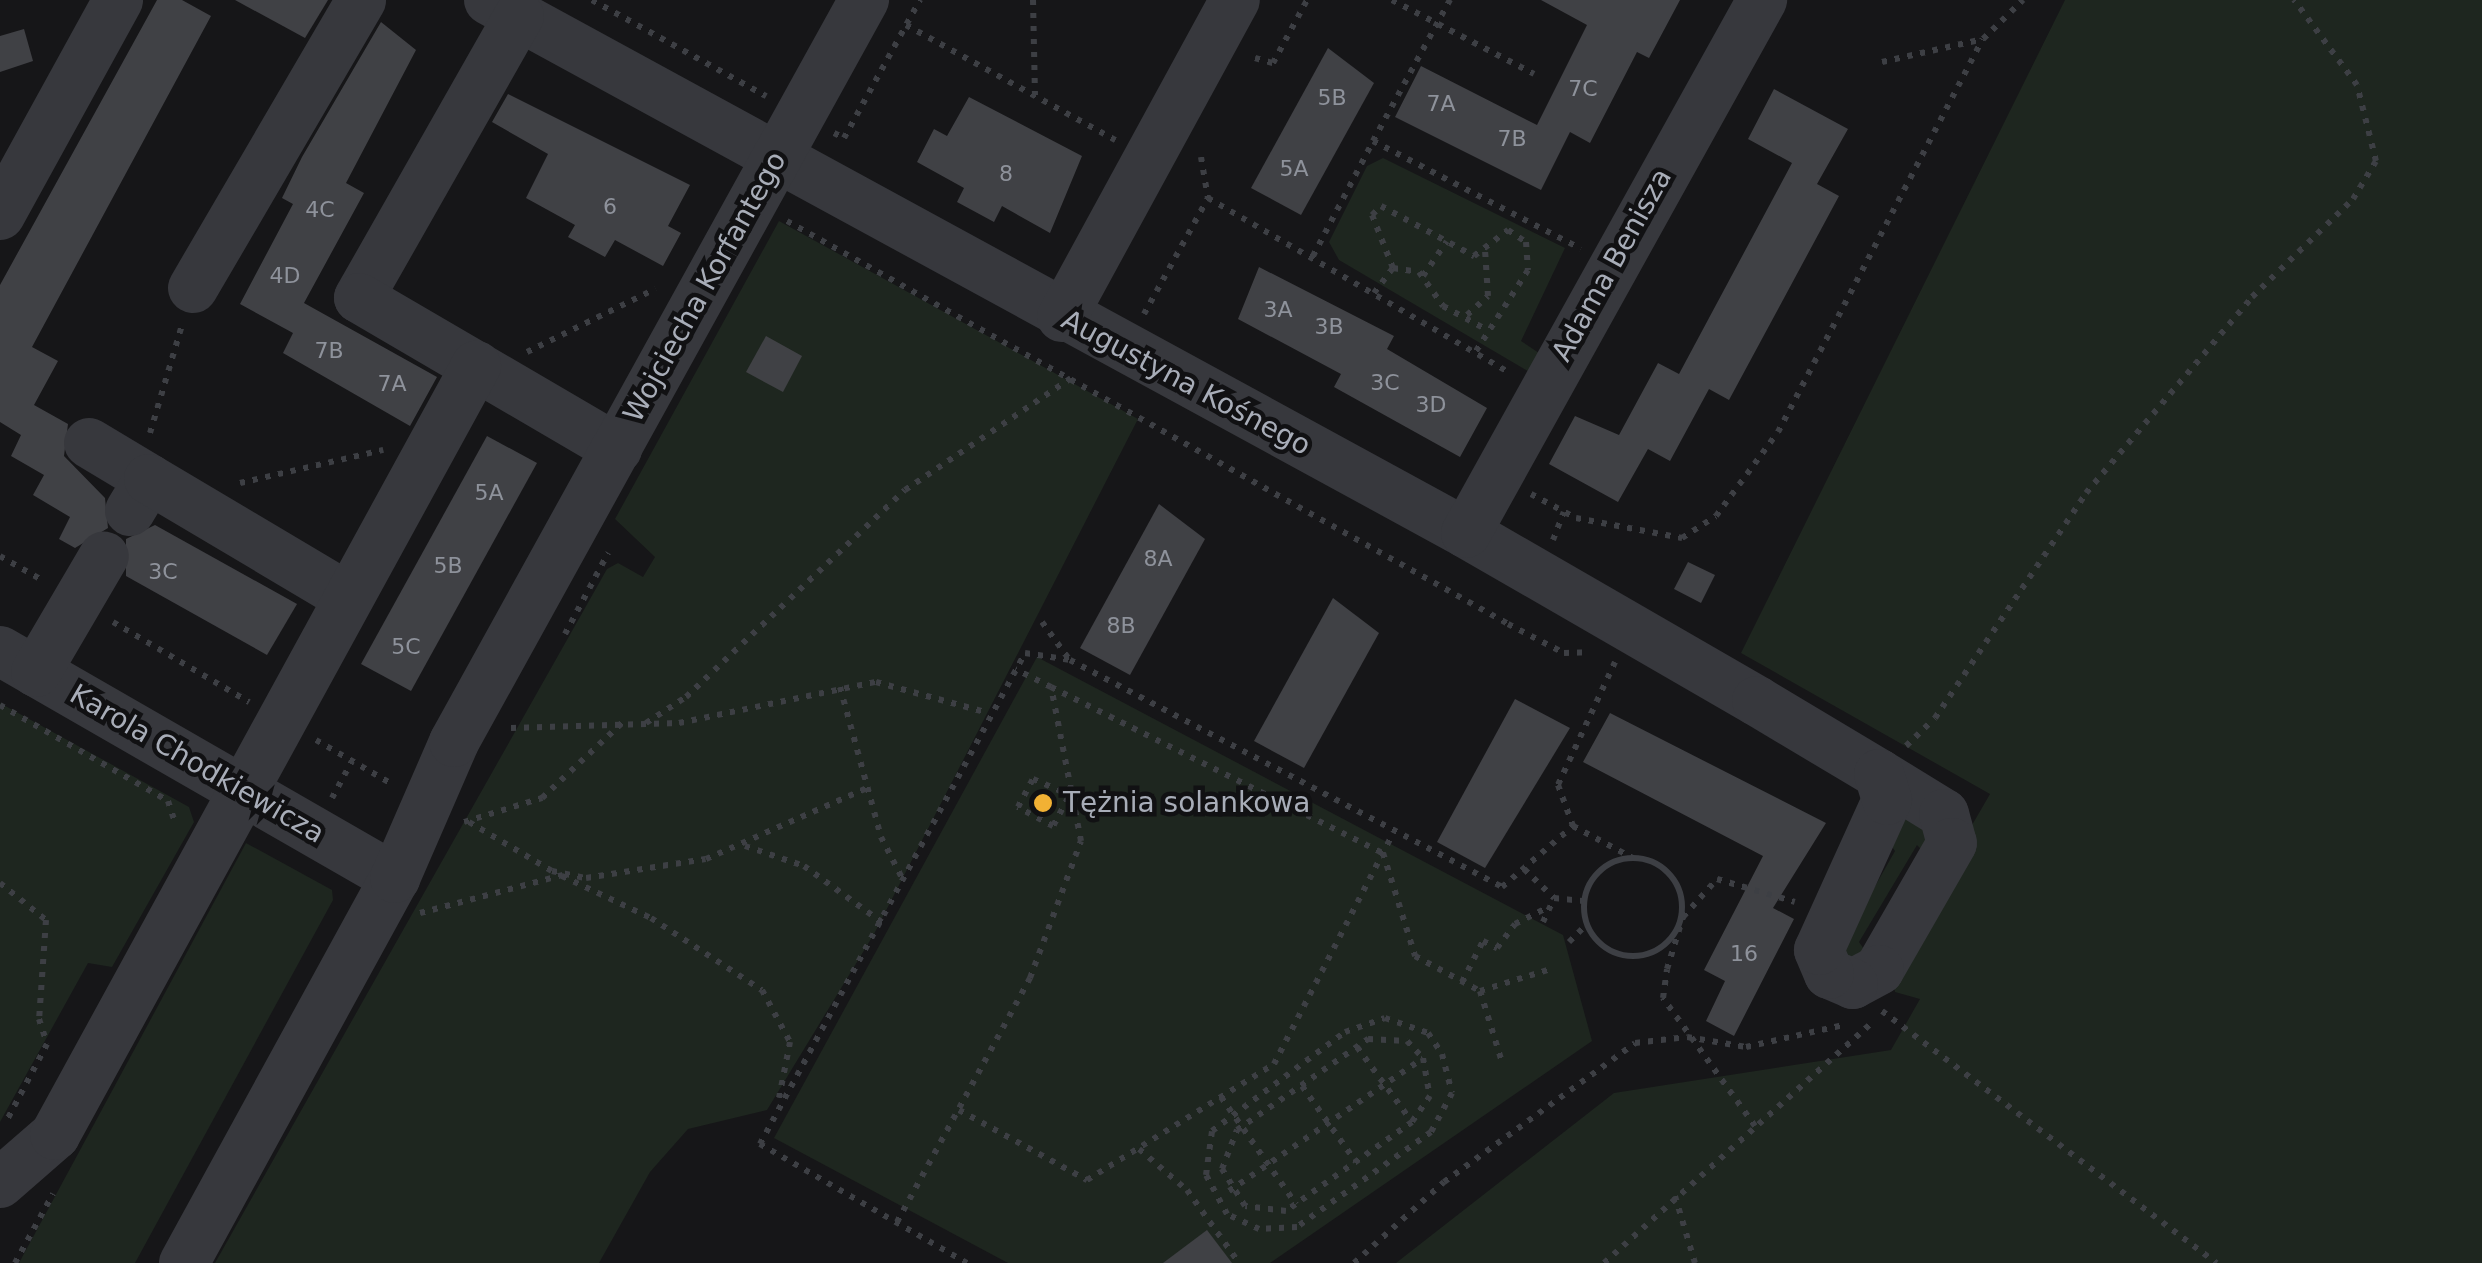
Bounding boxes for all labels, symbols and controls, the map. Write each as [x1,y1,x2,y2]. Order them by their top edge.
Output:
house number: 7C [1568,76,1598,102]
house number: 5B [1317,85,1347,111]
house number: 7A [1426,91,1456,117]
house number: 7B [1497,126,1527,152]
street label: Wojciecha Korfantego [617,146,793,428]
house number: 5A [1279,156,1309,182]
house number: 8 [999,161,1013,187]
street label: Adama Benisza [1545,163,1679,367]
house number: 6 [603,194,617,220]
house number: 4C [305,197,335,223]
house number: 4D [270,263,300,289]
house number: 3A [1263,297,1293,323]
street label: Augustyna Kośnego [1056,303,1316,463]
house number: 3B [1314,314,1344,340]
house number: 7B [314,338,344,364]
house number: 3C [1370,370,1400,396]
house number: 7A [377,371,407,397]
house number: 3D [1416,392,1446,418]
house number: 5A [474,480,504,506]
house number: 8A [1143,546,1173,572]
house number: 5B [433,553,463,579]
house number: 3C [148,559,178,585]
house number: 8B [1106,613,1136,639]
house number: 5C [391,634,421,660]
street label: Karola Chodkiewicza [64,677,330,851]
place label: Tężnia solankowa [1063,786,1310,820]
marker: Tężnia solankowa [1032,792,1054,814]
house number: 16 [1730,941,1758,967]

